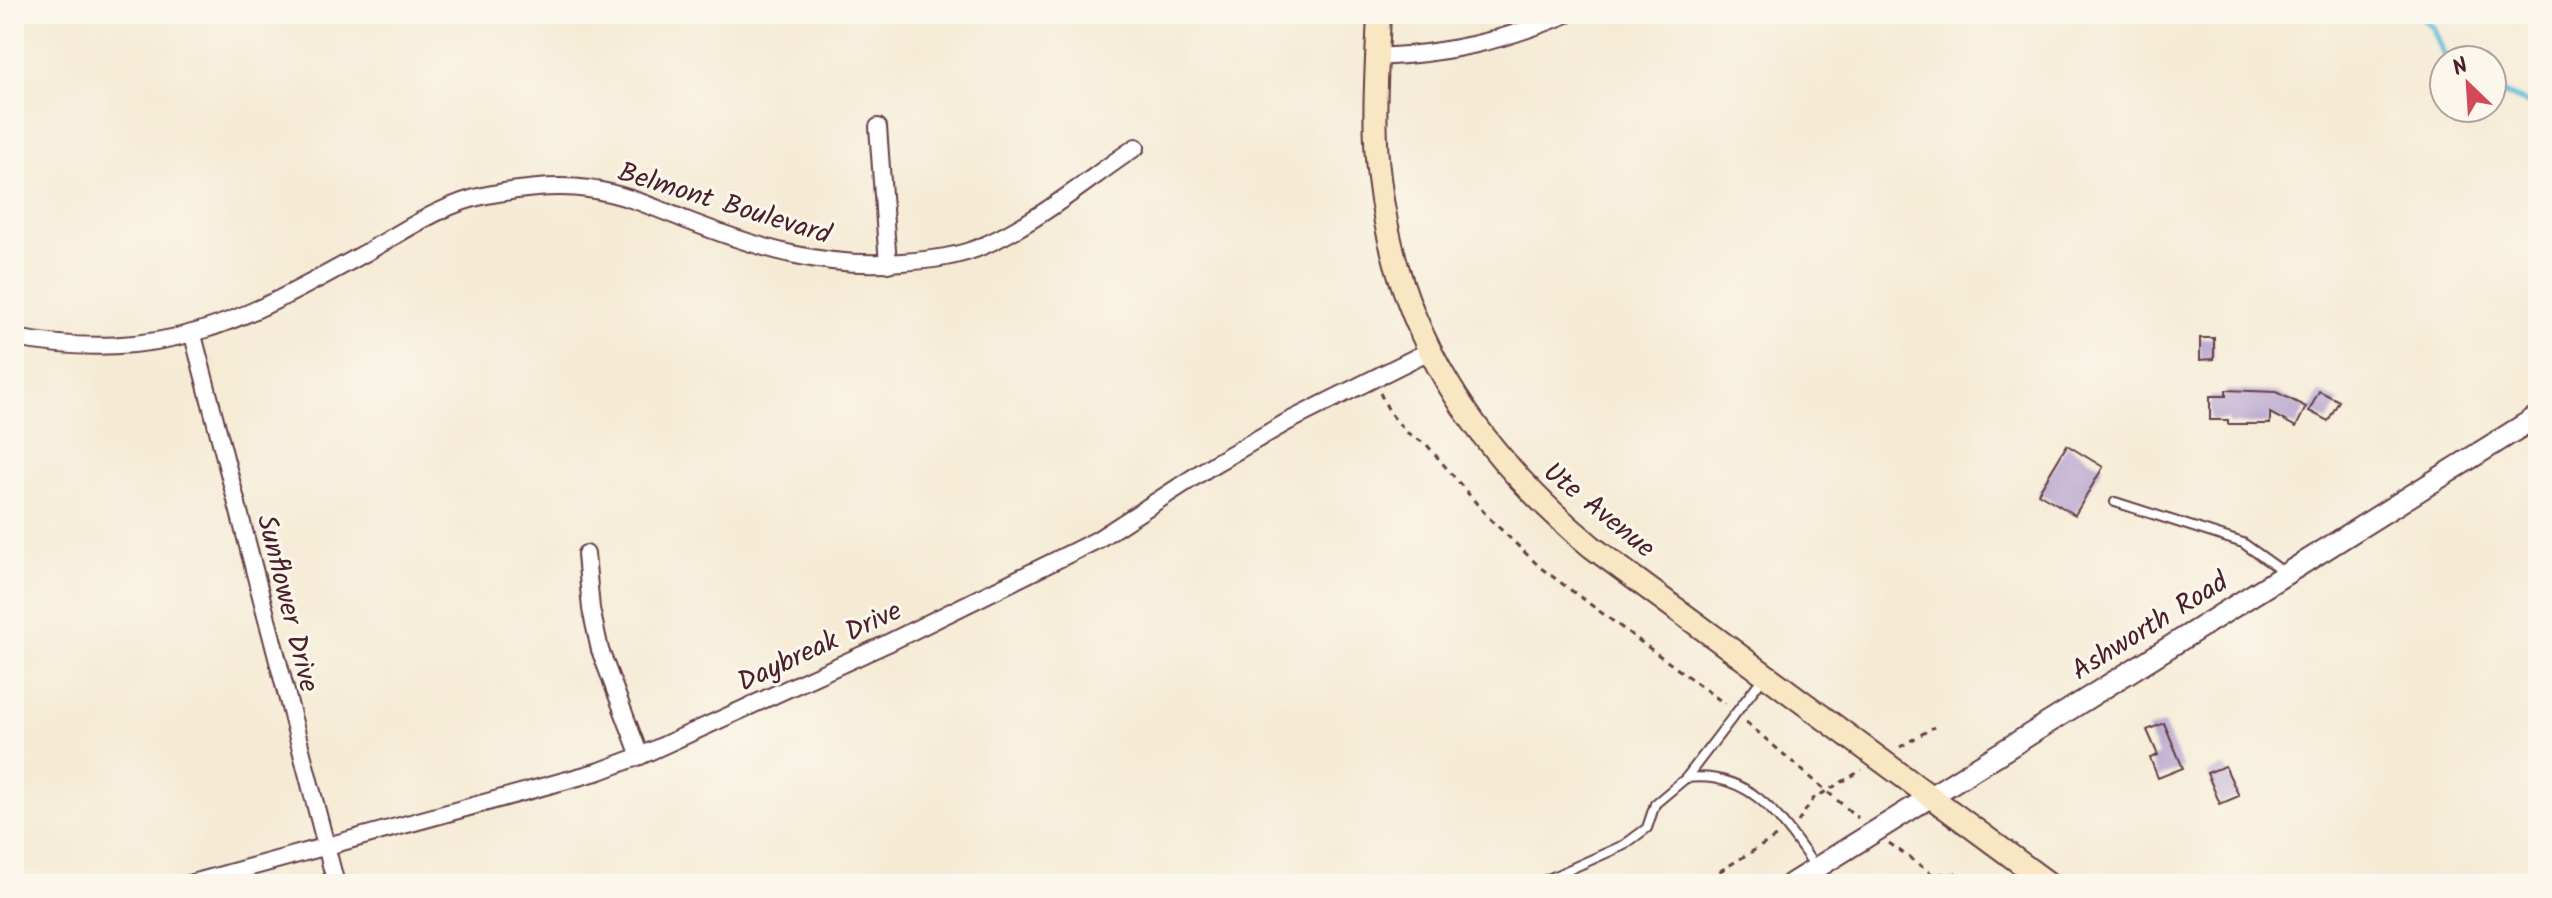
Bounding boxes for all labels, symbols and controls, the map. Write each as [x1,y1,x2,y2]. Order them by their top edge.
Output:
north arrow [2428,44,2508,124]
text: N [2447,49,2474,87]
street label: Belmont Boulevard [612,151,837,258]
street label: Ute Avenue [1532,451,1665,571]
street label: Sunflower Drive [243,510,330,697]
street label: Ashworth Road [2063,560,2239,693]
street label: Daybreak Drive [730,589,910,705]

